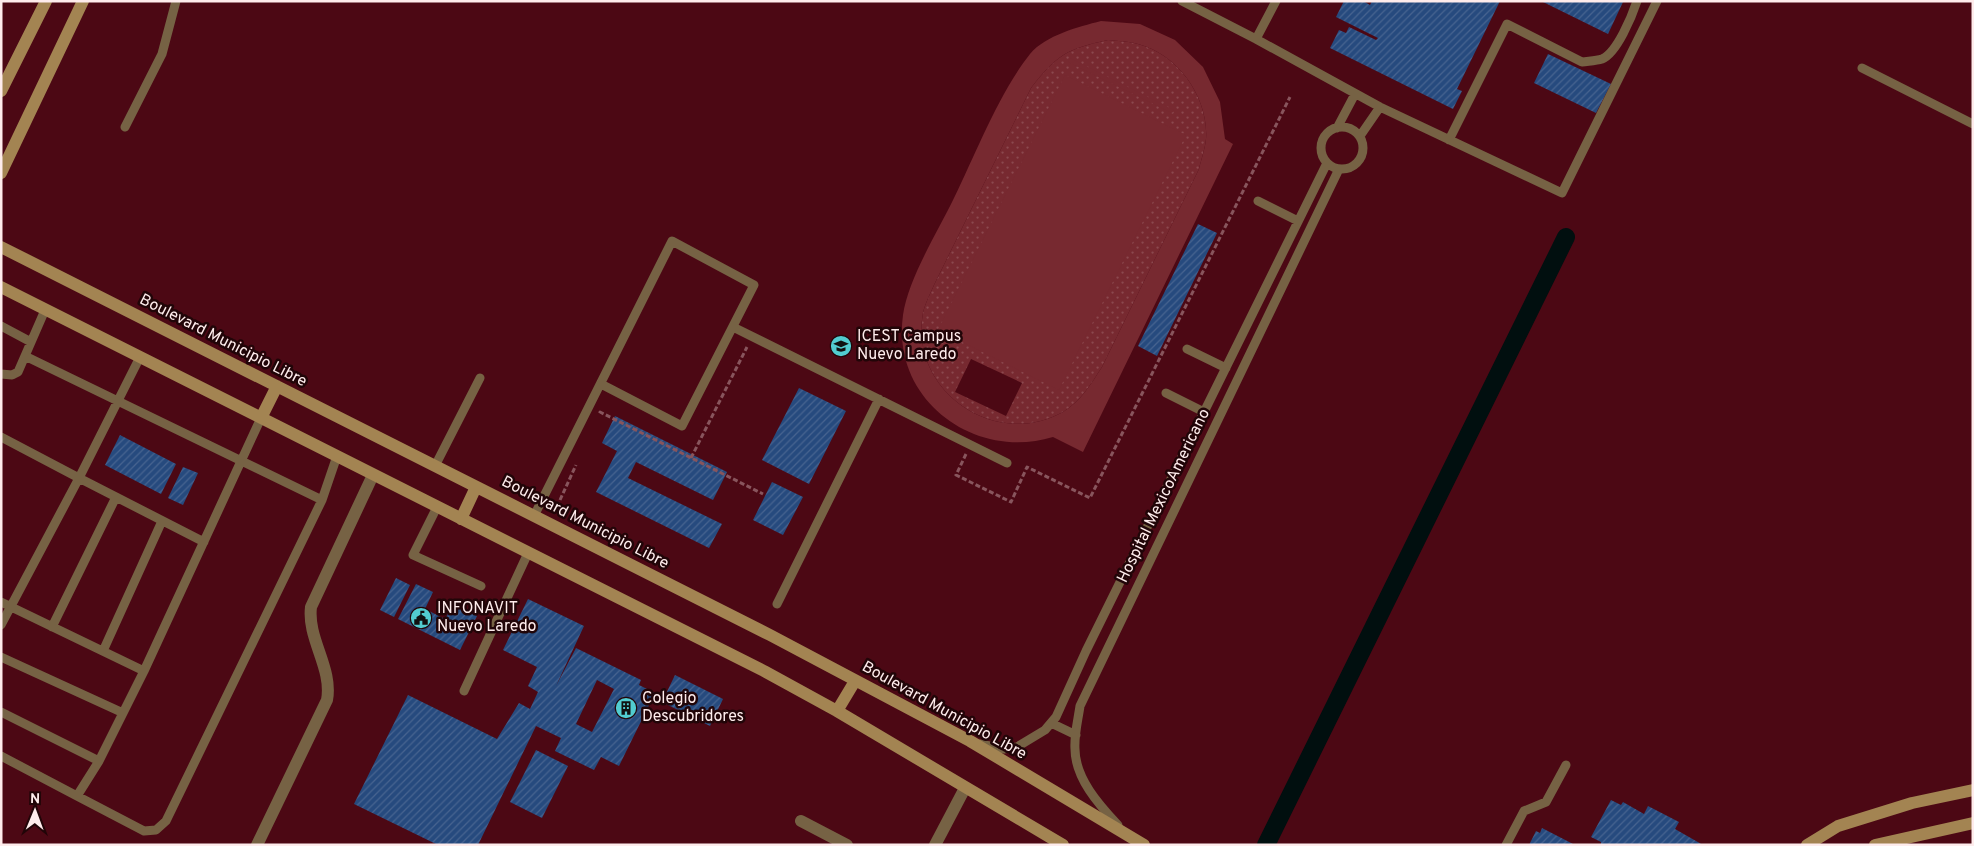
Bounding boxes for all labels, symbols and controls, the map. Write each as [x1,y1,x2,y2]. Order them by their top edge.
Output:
street label: Boulevard Municipio Libre [136,290,310,392]
place label: ICEST Campus Nuevo Laredo [857,327,961,365]
school or university icon: ICEST Campus Nuevo Laredo [829,334,853,358]
street label: Hospital MexicoAmericano [1113,406,1215,586]
street label: Boulevard Municipio Libre [498,472,672,574]
place label: INFONAVIT Nuevo Laredo [437,599,537,637]
public building icon: INFONAVIT Nuevo Laredo [409,606,433,630]
street label: Boulevard Municipio Libre [858,657,1030,765]
place label: Colegio Descubridores [642,689,744,727]
building icon: Colegio Descubridores [614,696,638,720]
north arrow [10,786,60,836]
text: N [30,791,40,808]

